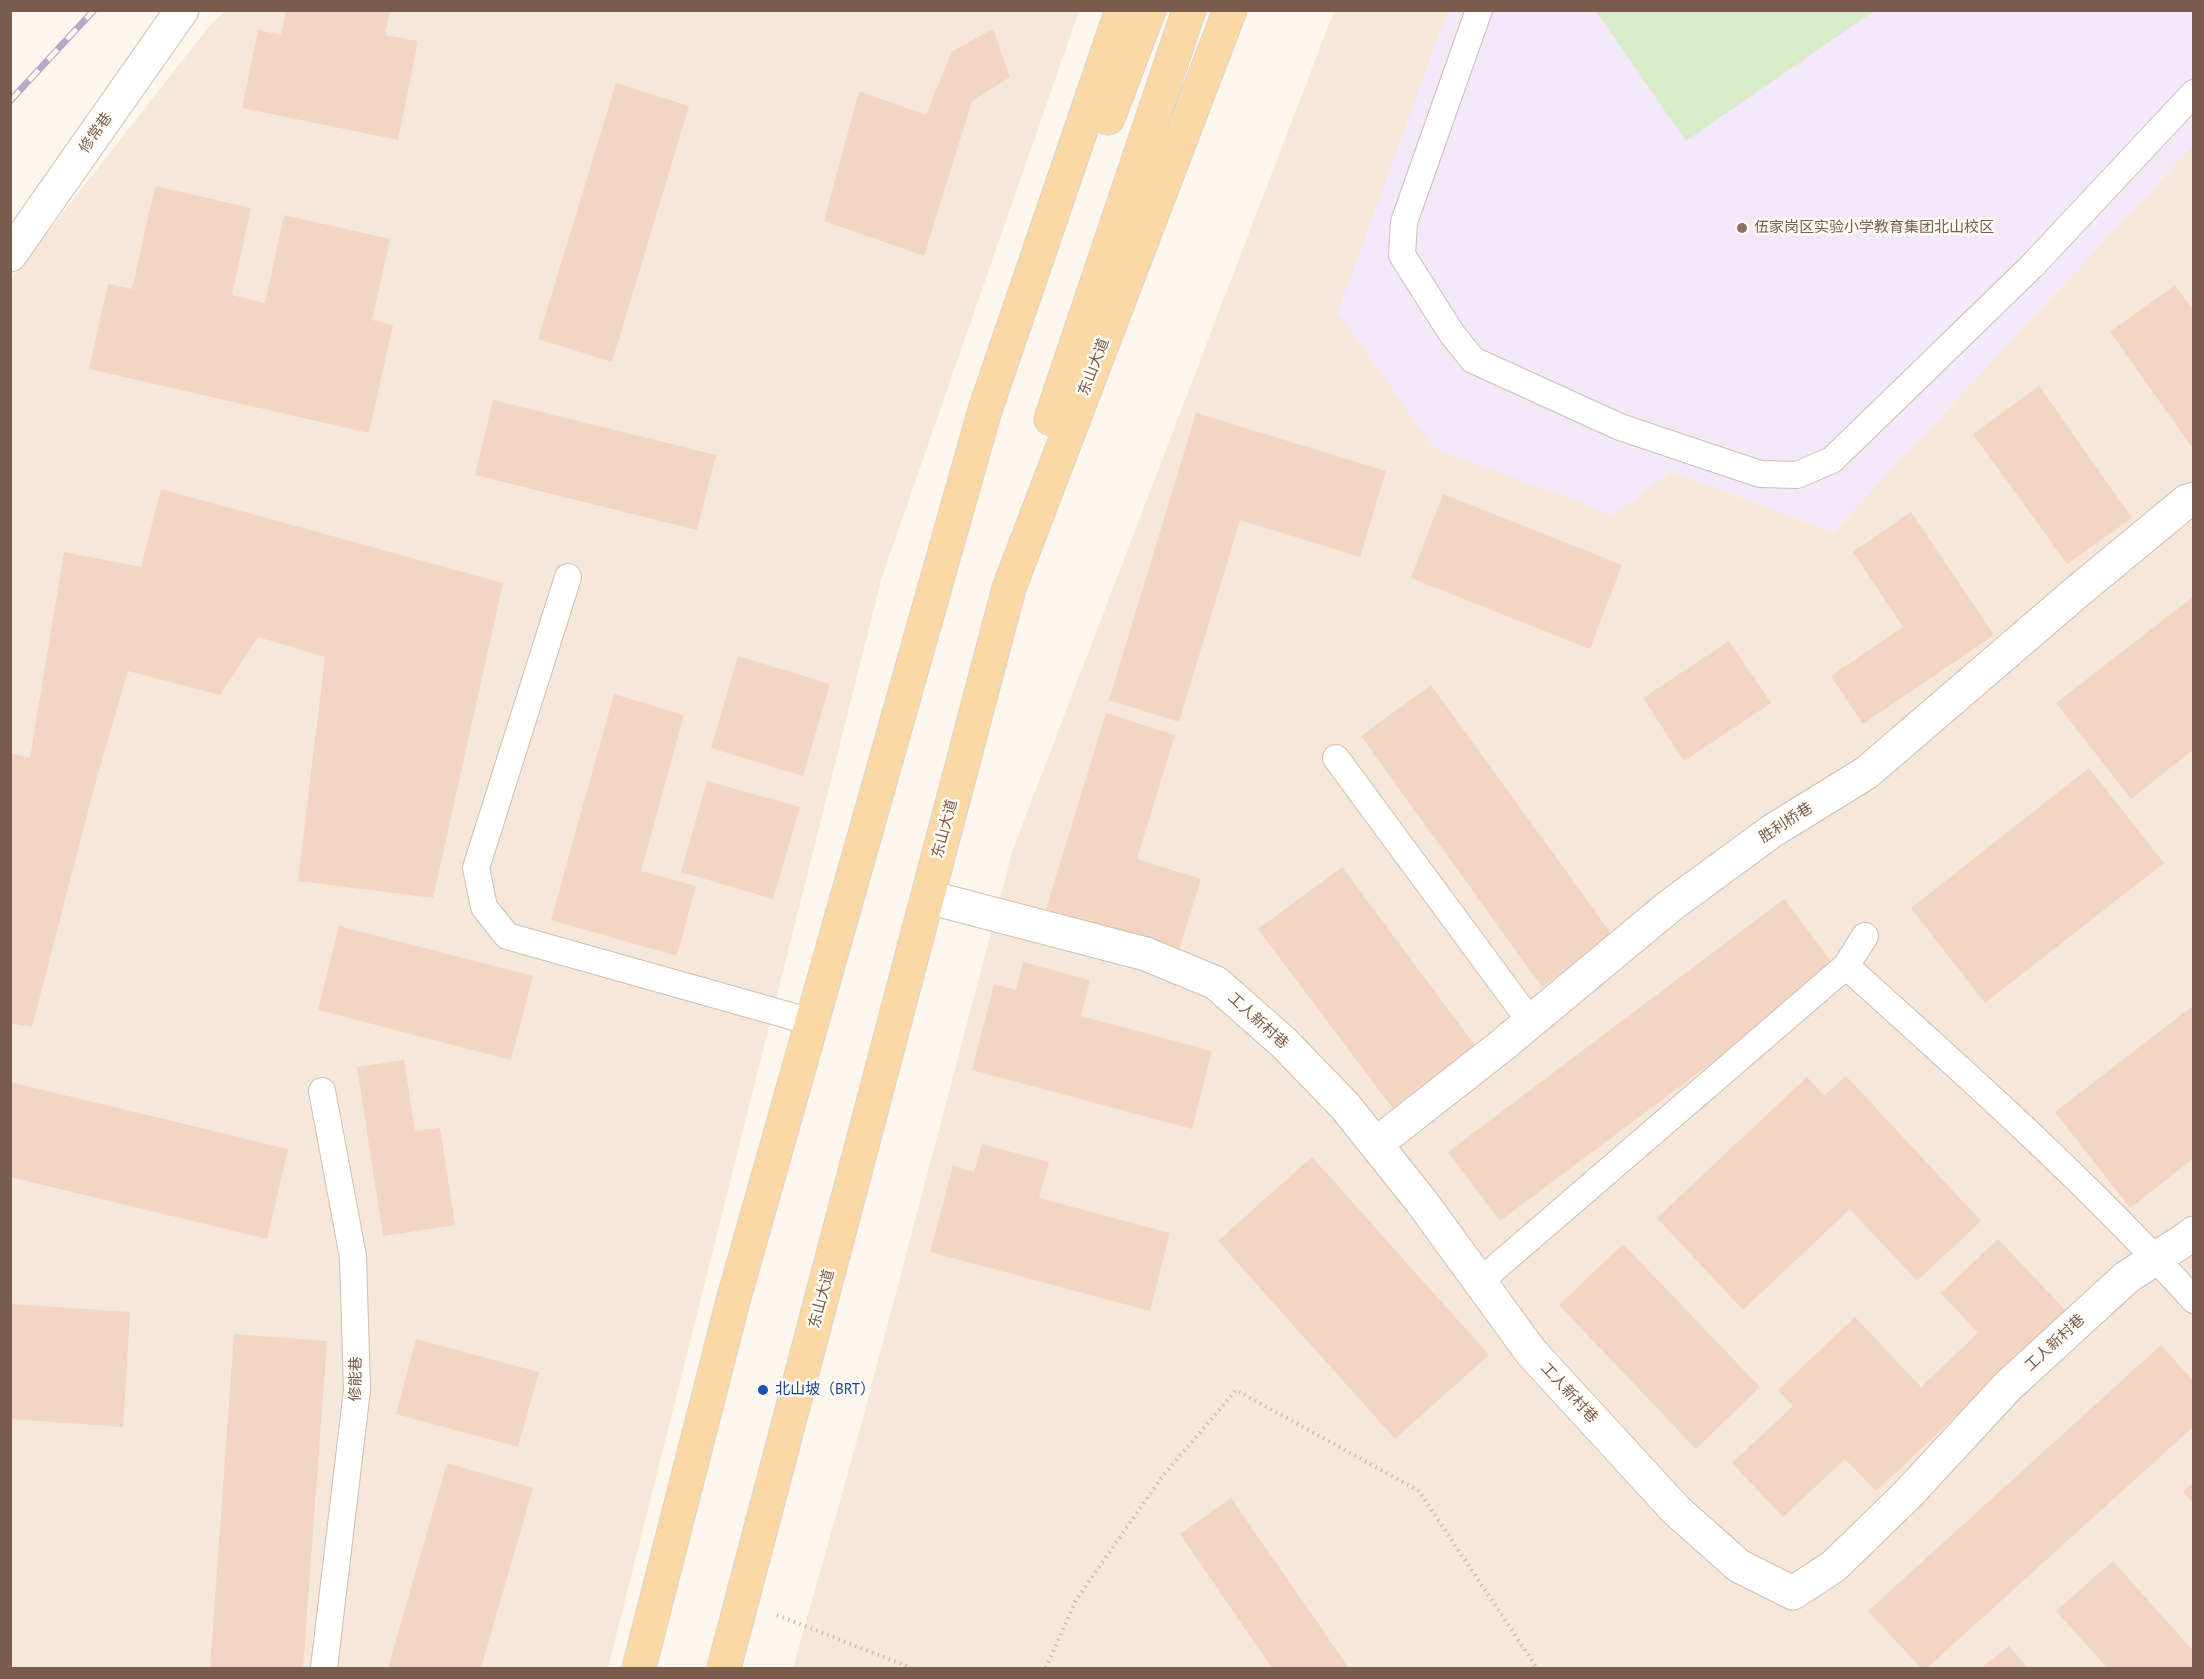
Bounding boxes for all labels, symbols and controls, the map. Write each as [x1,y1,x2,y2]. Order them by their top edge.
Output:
street label: 修常巷 [76,109,116,157]
place label: 伍家岗区实验小学教育集团北山校区 [1754,219,1994,237]
marker: 伍家岗区实验小学教育集团北山校区 [1735,221,1749,235]
street label: 东山大道 [1075,336,1113,398]
street label: 东山大道 [929,798,961,860]
street label: 胜利桥巷 [1756,799,1816,847]
street label: 工人新村巷 [1224,989,1292,1053]
street label: 东山大道 [806,1268,838,1330]
street label: 工人新村巷 [2021,1311,2089,1375]
street label: 修能巷 [347,1356,365,1402]
street label: 工人新村巷 [1537,1359,1601,1427]
place label: 北山坡（BRT） [775,1381,875,1399]
marker: 北山坡（BRT） [756,1383,770,1397]

